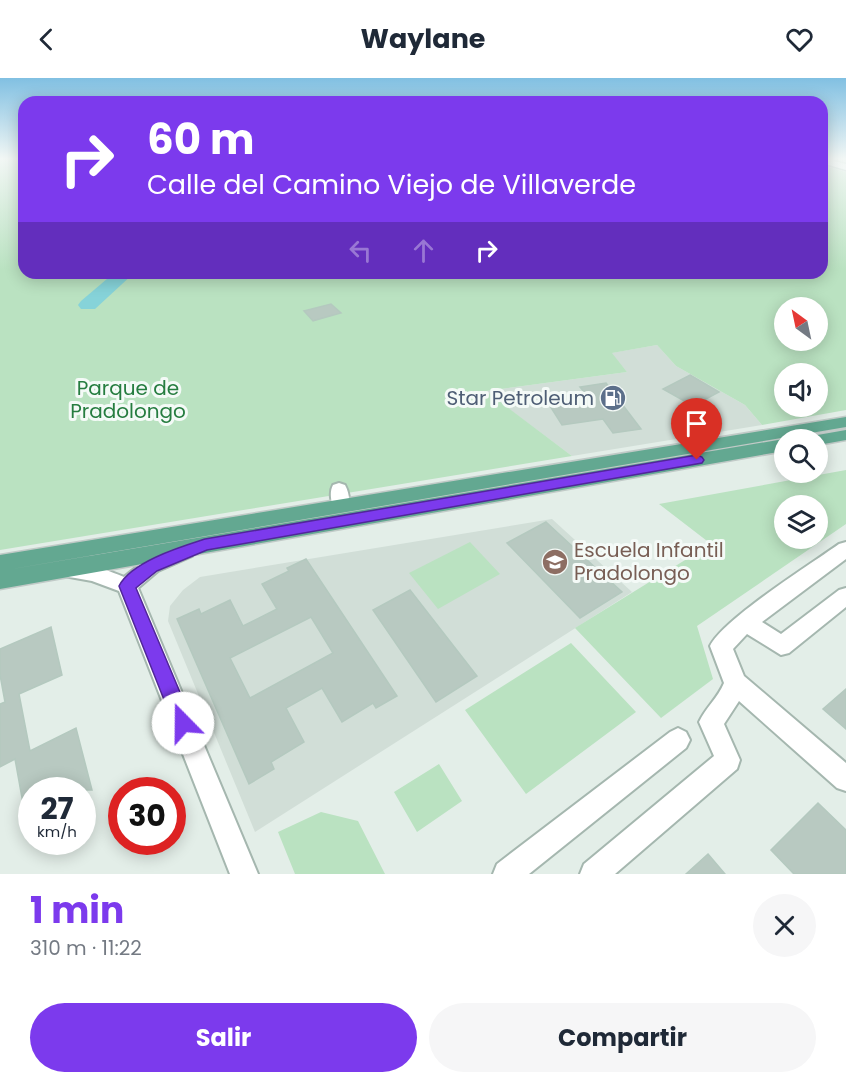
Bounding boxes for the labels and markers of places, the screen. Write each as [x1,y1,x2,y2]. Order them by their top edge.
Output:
fuel station icon: Star Petroleum [598,383,628,413]
place label: Star Petroleum [446,384,594,412]
pin [671,398,722,460]
place label: Escuela Infantil Pradolongo [574,536,724,587]
school or university icon: Escuela Infantil Pradolongo [540,547,570,577]

